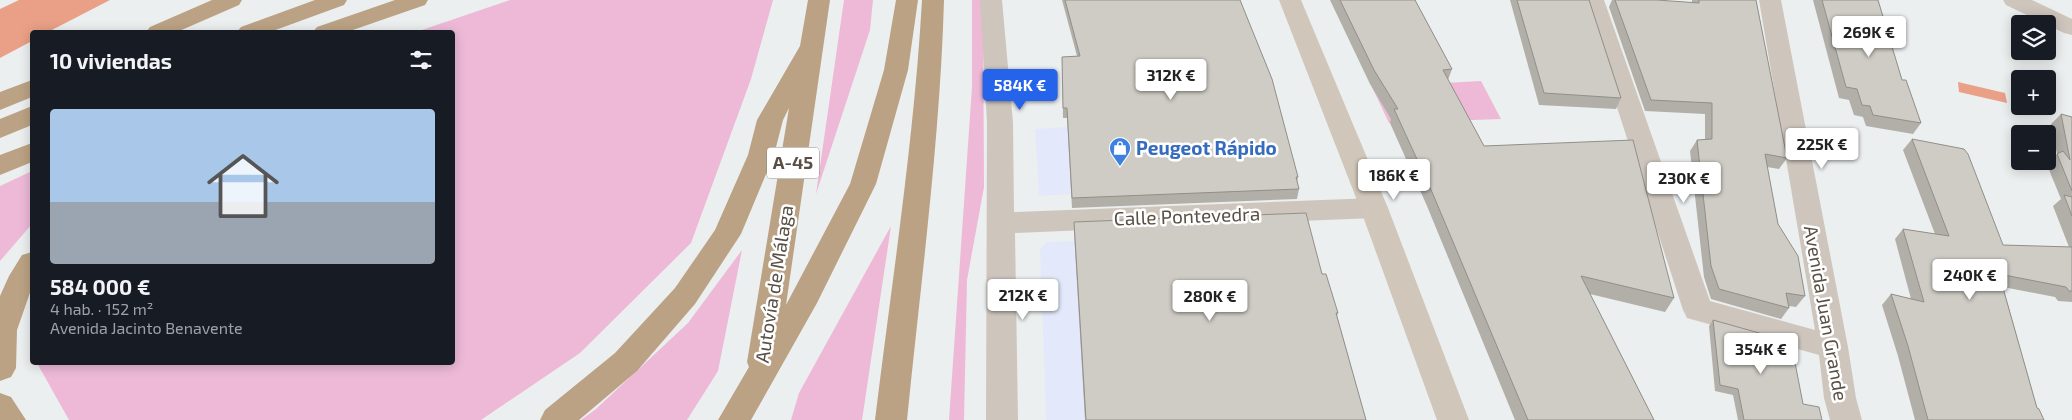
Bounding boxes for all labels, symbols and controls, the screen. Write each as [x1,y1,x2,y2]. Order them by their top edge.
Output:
pin: 269K € [1828,15,1910,58]
map controls [2011,15,2056,170]
button: layers [2011,15,2056,60]
text: 269K € [1843,22,1895,41]
icon: filters [407,46,435,74]
text: 10 viviendas [50,48,172,73]
pin: 312K € [1130,58,1212,101]
text: 312K € [1147,65,1196,84]
pin: 584K € [979,68,1061,111]
button: + [2011,70,2056,115]
text: 584K € [994,75,1046,94]
button: − [2011,125,2056,170]
pin: 225K € [1781,128,1863,170]
text: 225K € [1796,134,1848,153]
shop icon: Peugeot Rápido [1108,136,1132,167]
place label: Peugeot Rápido [1136,136,1277,159]
icon: home [198,141,288,231]
road number: A-45 [767,148,819,178]
pin: 186K € [1353,158,1435,201]
pin: 230K € [1643,162,1725,204]
text: 186K € [1369,165,1419,184]
text: 230K € [1658,168,1710,187]
street label: Calle Pontevedra [1113,201,1261,230]
street label: Autovía de Málaga [750,203,797,364]
street label: Avenida Juan Grande [1800,223,1853,402]
pin: 240K € [1929,258,2011,301]
text: 240K € [1943,265,1997,284]
text: 584 000 € [50,274,150,299]
pin: 212K € [982,278,1064,321]
pin: 280K € [1169,280,1251,322]
text: 212K € [998,285,1048,304]
text: 280K € [1183,286,1237,305]
text: 4 hab. · 152 m² [50,299,153,318]
text: Avenida Jacinto Benavente [50,318,243,337]
pin: 354K € [1720,332,1802,375]
text: 354K € [1735,339,1787,358]

